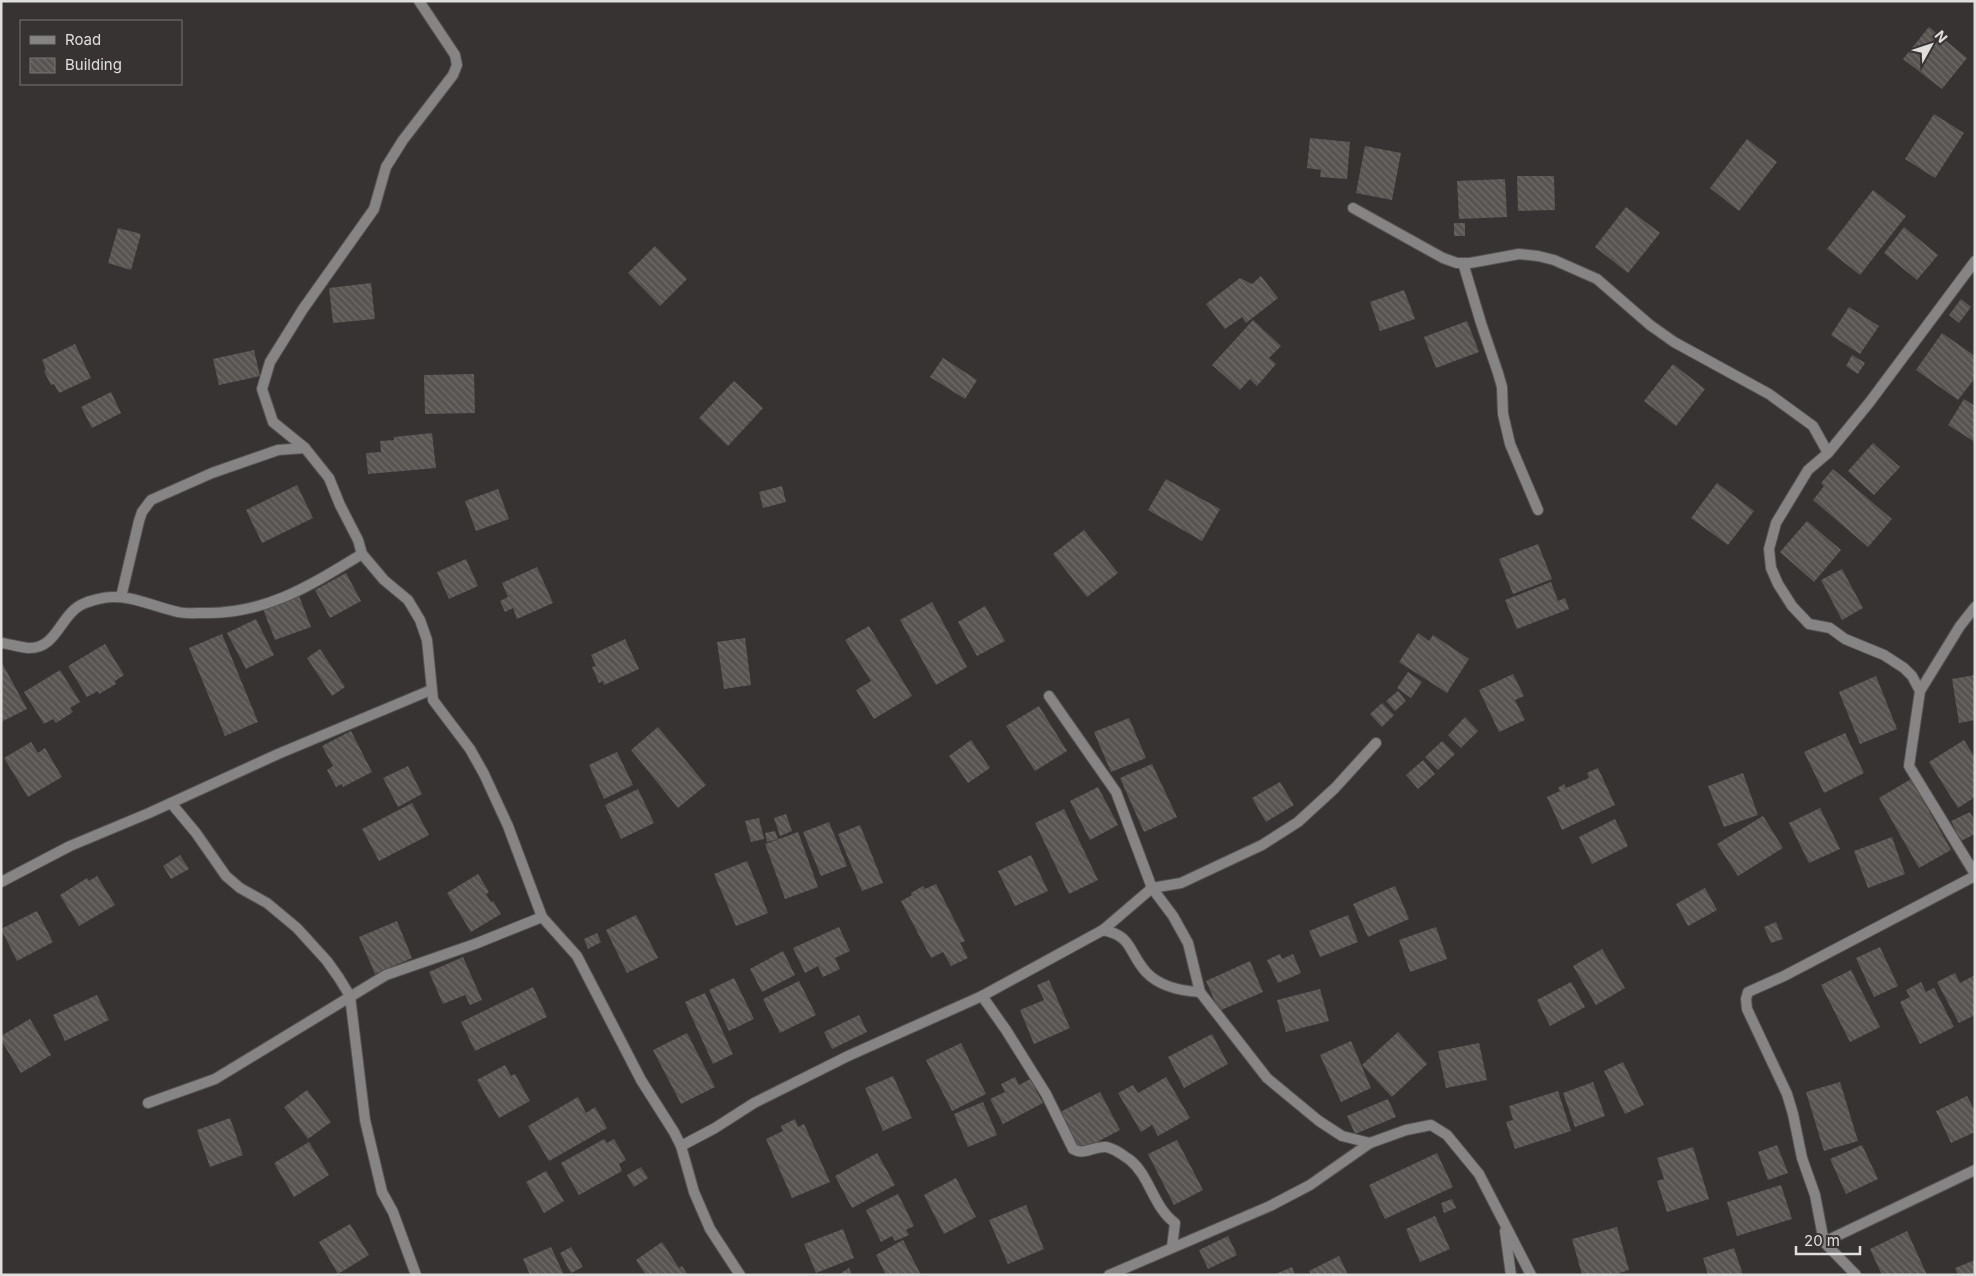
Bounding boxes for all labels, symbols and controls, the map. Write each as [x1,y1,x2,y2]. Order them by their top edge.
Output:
legend [20,20,182,85]
north arrow [1906,20,1956,70]
text: N [1931,27,1951,46]
text: Road [65,30,101,49]
text: Building [65,55,122,74]
scale bar [1796,1224,1860,1256]
text: 20 m [1804,1231,1840,1250]

